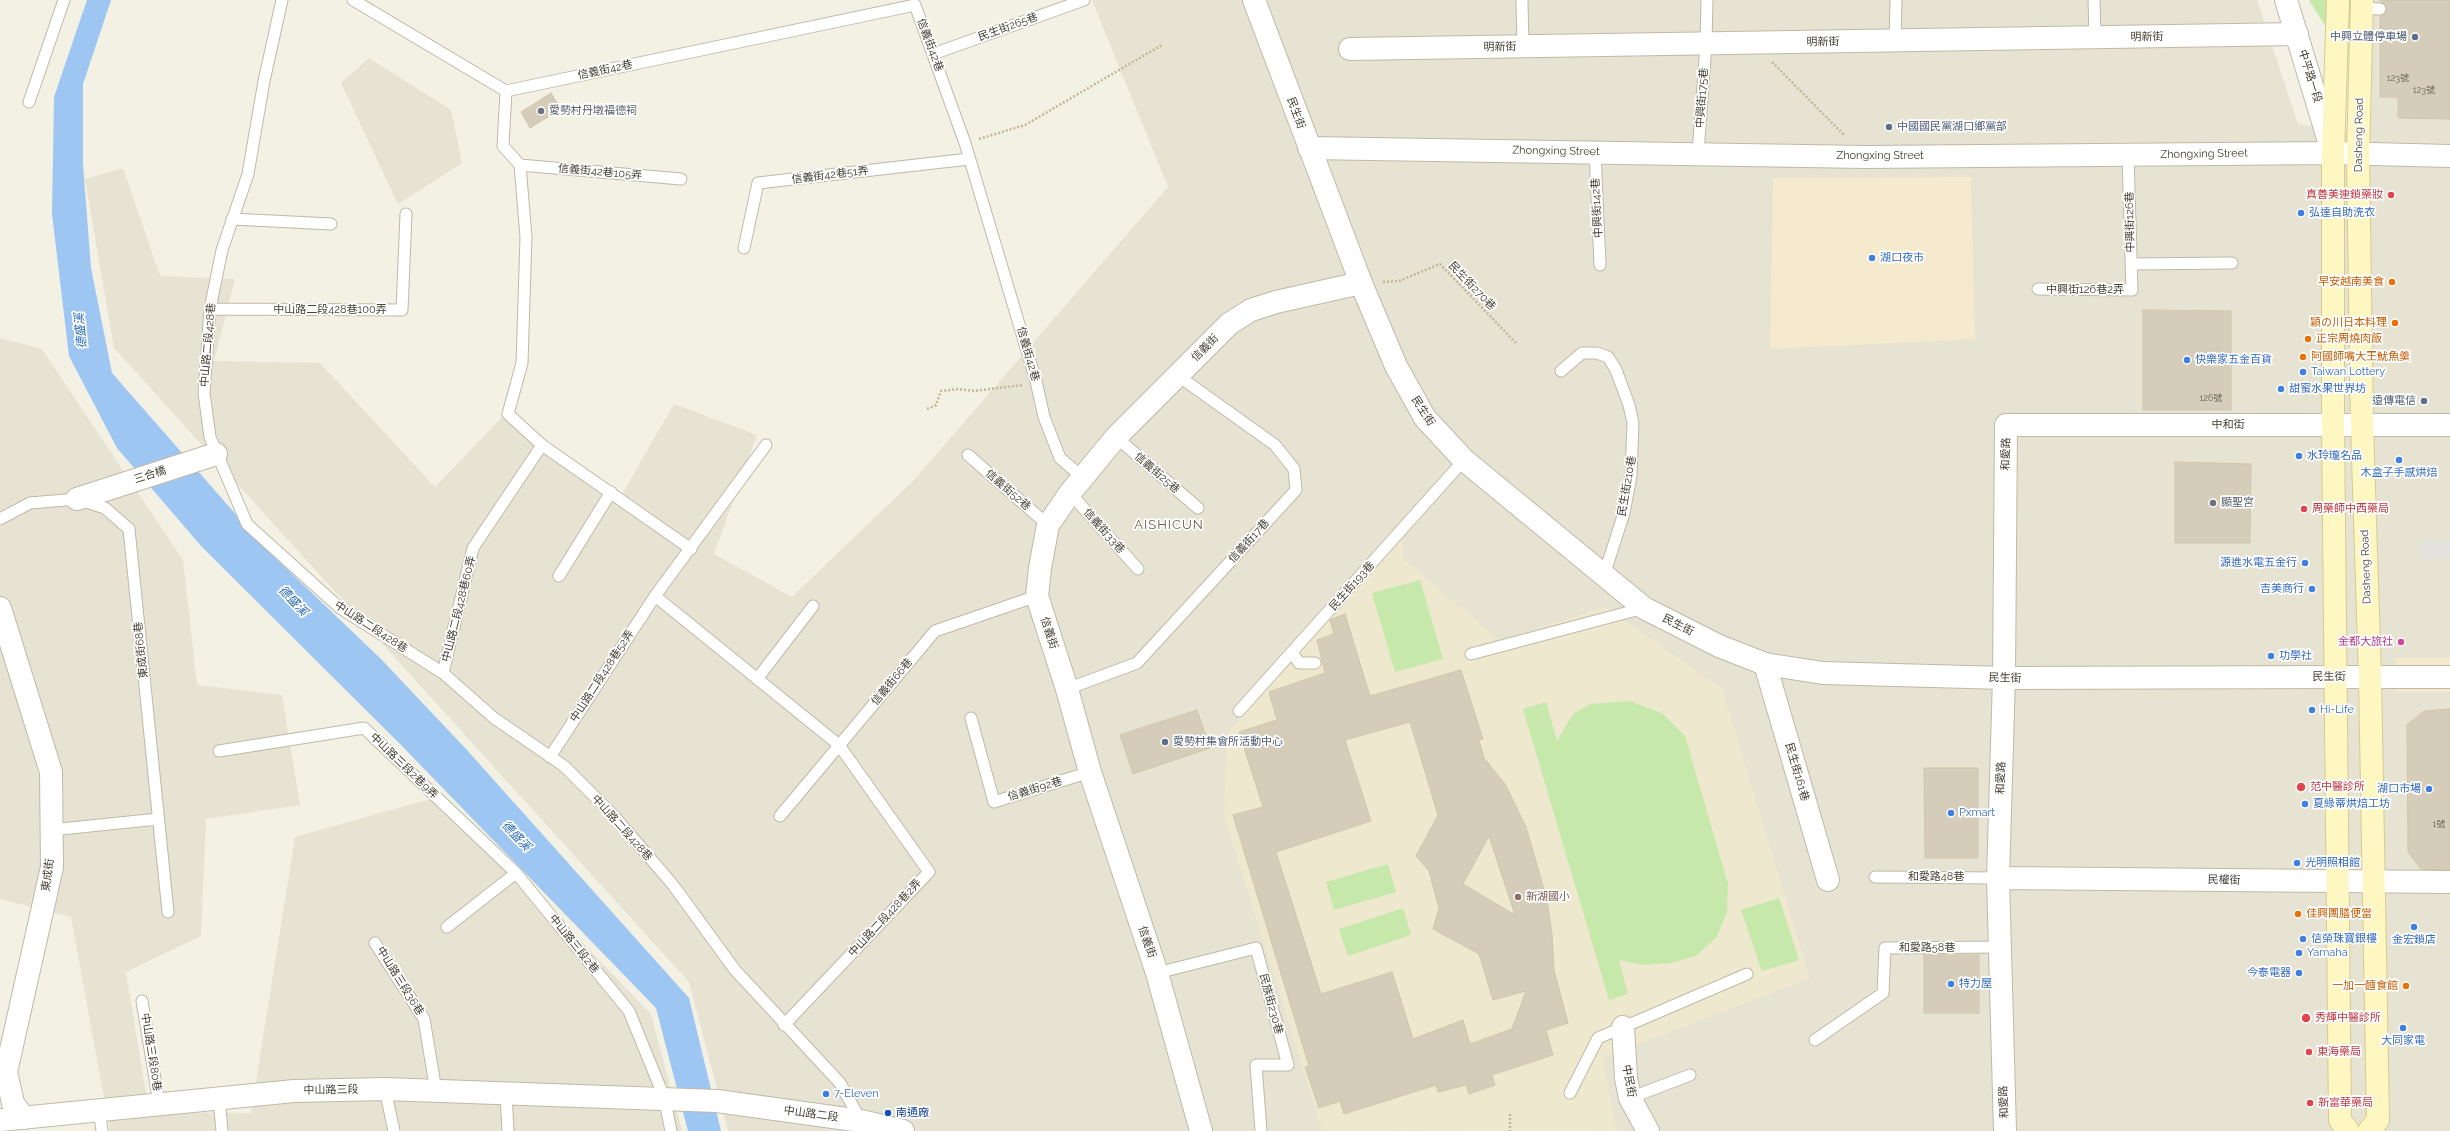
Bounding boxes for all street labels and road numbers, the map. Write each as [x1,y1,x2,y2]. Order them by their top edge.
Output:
street label: 民生街265巷 [976,10,1040,44]
street label: 信義街42巷 [914,17,946,73]
street label: 明新街 [2130,30,2164,44]
street label: 明新街 [1806,35,1840,49]
street label: 明新街 [1483,40,1517,54]
street label: 中平路一段 [2296,48,2324,104]
street label: 信義街42巷 [576,58,634,82]
street label: 中興街175巷 [1693,67,1711,129]
street label: 民生街 [1284,95,1308,131]
street label: Dasheng Road [2352,98,2366,172]
street label: Zhongxing Street [1512,144,1600,158]
street label: Zhongxing Street [2160,147,2248,161]
street label: Zhongxing Street [1836,149,1924,163]
street label: 信義街42巷105弄 [557,162,643,182]
street label: 信義街42巷51弄 [791,164,869,186]
street label: 中興街142巷 [1589,177,1605,239]
street label: 中興街126巷 [2123,191,2137,253]
street label: 民生街270巷 [1446,259,1498,313]
street label: 中興街126巷2弄 [2046,283,2124,297]
street label: 中山路二段428巷 [198,302,218,388]
street label: 中山路二段428巷100弄 [273,303,387,317]
street label: 信義街42巷 [1014,325,1042,383]
street label: 信義街 [1189,332,1221,364]
street label: 民生街 [1408,394,1438,428]
street label: 中和街 [2212,418,2244,432]
street label: 和愛路 [1999,437,2013,471]
street label: 信義街25巷 [1132,450,1182,496]
street label: 民生街210巷 [1615,455,1639,517]
street label: 三合橋 [132,464,168,486]
street label: 信義街52巷 [983,467,1033,513]
street label: 信義街33巷 [1080,506,1128,556]
street label: 信義街17巷 [1226,516,1272,566]
street label: Dasheng Road [2358,530,2374,604]
street label: 中山路二段428巷60弄 [439,555,479,663]
street label: 民生街193巷 [1327,559,1377,613]
street label: 中山路二段428巷 [332,599,410,655]
street label: 民生街 [1660,612,1696,638]
street label: 信義街 [1038,615,1060,651]
street label: 東成街68巷 [131,621,151,679]
street label: 中山路二段428巷52弄 [567,628,637,724]
street label: 信義街66巷 [869,656,915,708]
street label: 民生街 [2313,670,2345,684]
street label: 民生街 [1988,671,2022,685]
street label: 中山路三段2巷9弄 [367,730,441,802]
street label: 民生街161巷 [1782,741,1812,803]
street label: 和愛路 [1994,761,2008,795]
street label: 信義街92巷 [1006,774,1064,804]
street label: 中山路二段428巷 [589,792,655,864]
street label: 東成街 [39,858,57,892]
street label: 和愛路48巷 [1908,870,1964,884]
street label: 民權街 [2207,873,2241,887]
street label: 中山路二段428巷2弄 [846,877,924,959]
street label: 中山路三段2巷 [546,912,602,976]
street label: 信義街 [1135,924,1159,960]
street label: 和愛路58巷 [1899,941,1955,955]
street label: 中山路三段36巷 [374,944,426,1018]
street label: 民族街230巷 [1257,972,1285,1036]
street label: 中山路三段80巷 [138,1012,164,1092]
street label: 中民街 [1620,1064,1638,1098]
street label: 中山路三段 [303,1083,359,1097]
street label: 和愛路 [1997,1085,2011,1119]
street label: 中山路二段 [783,1104,839,1124]

